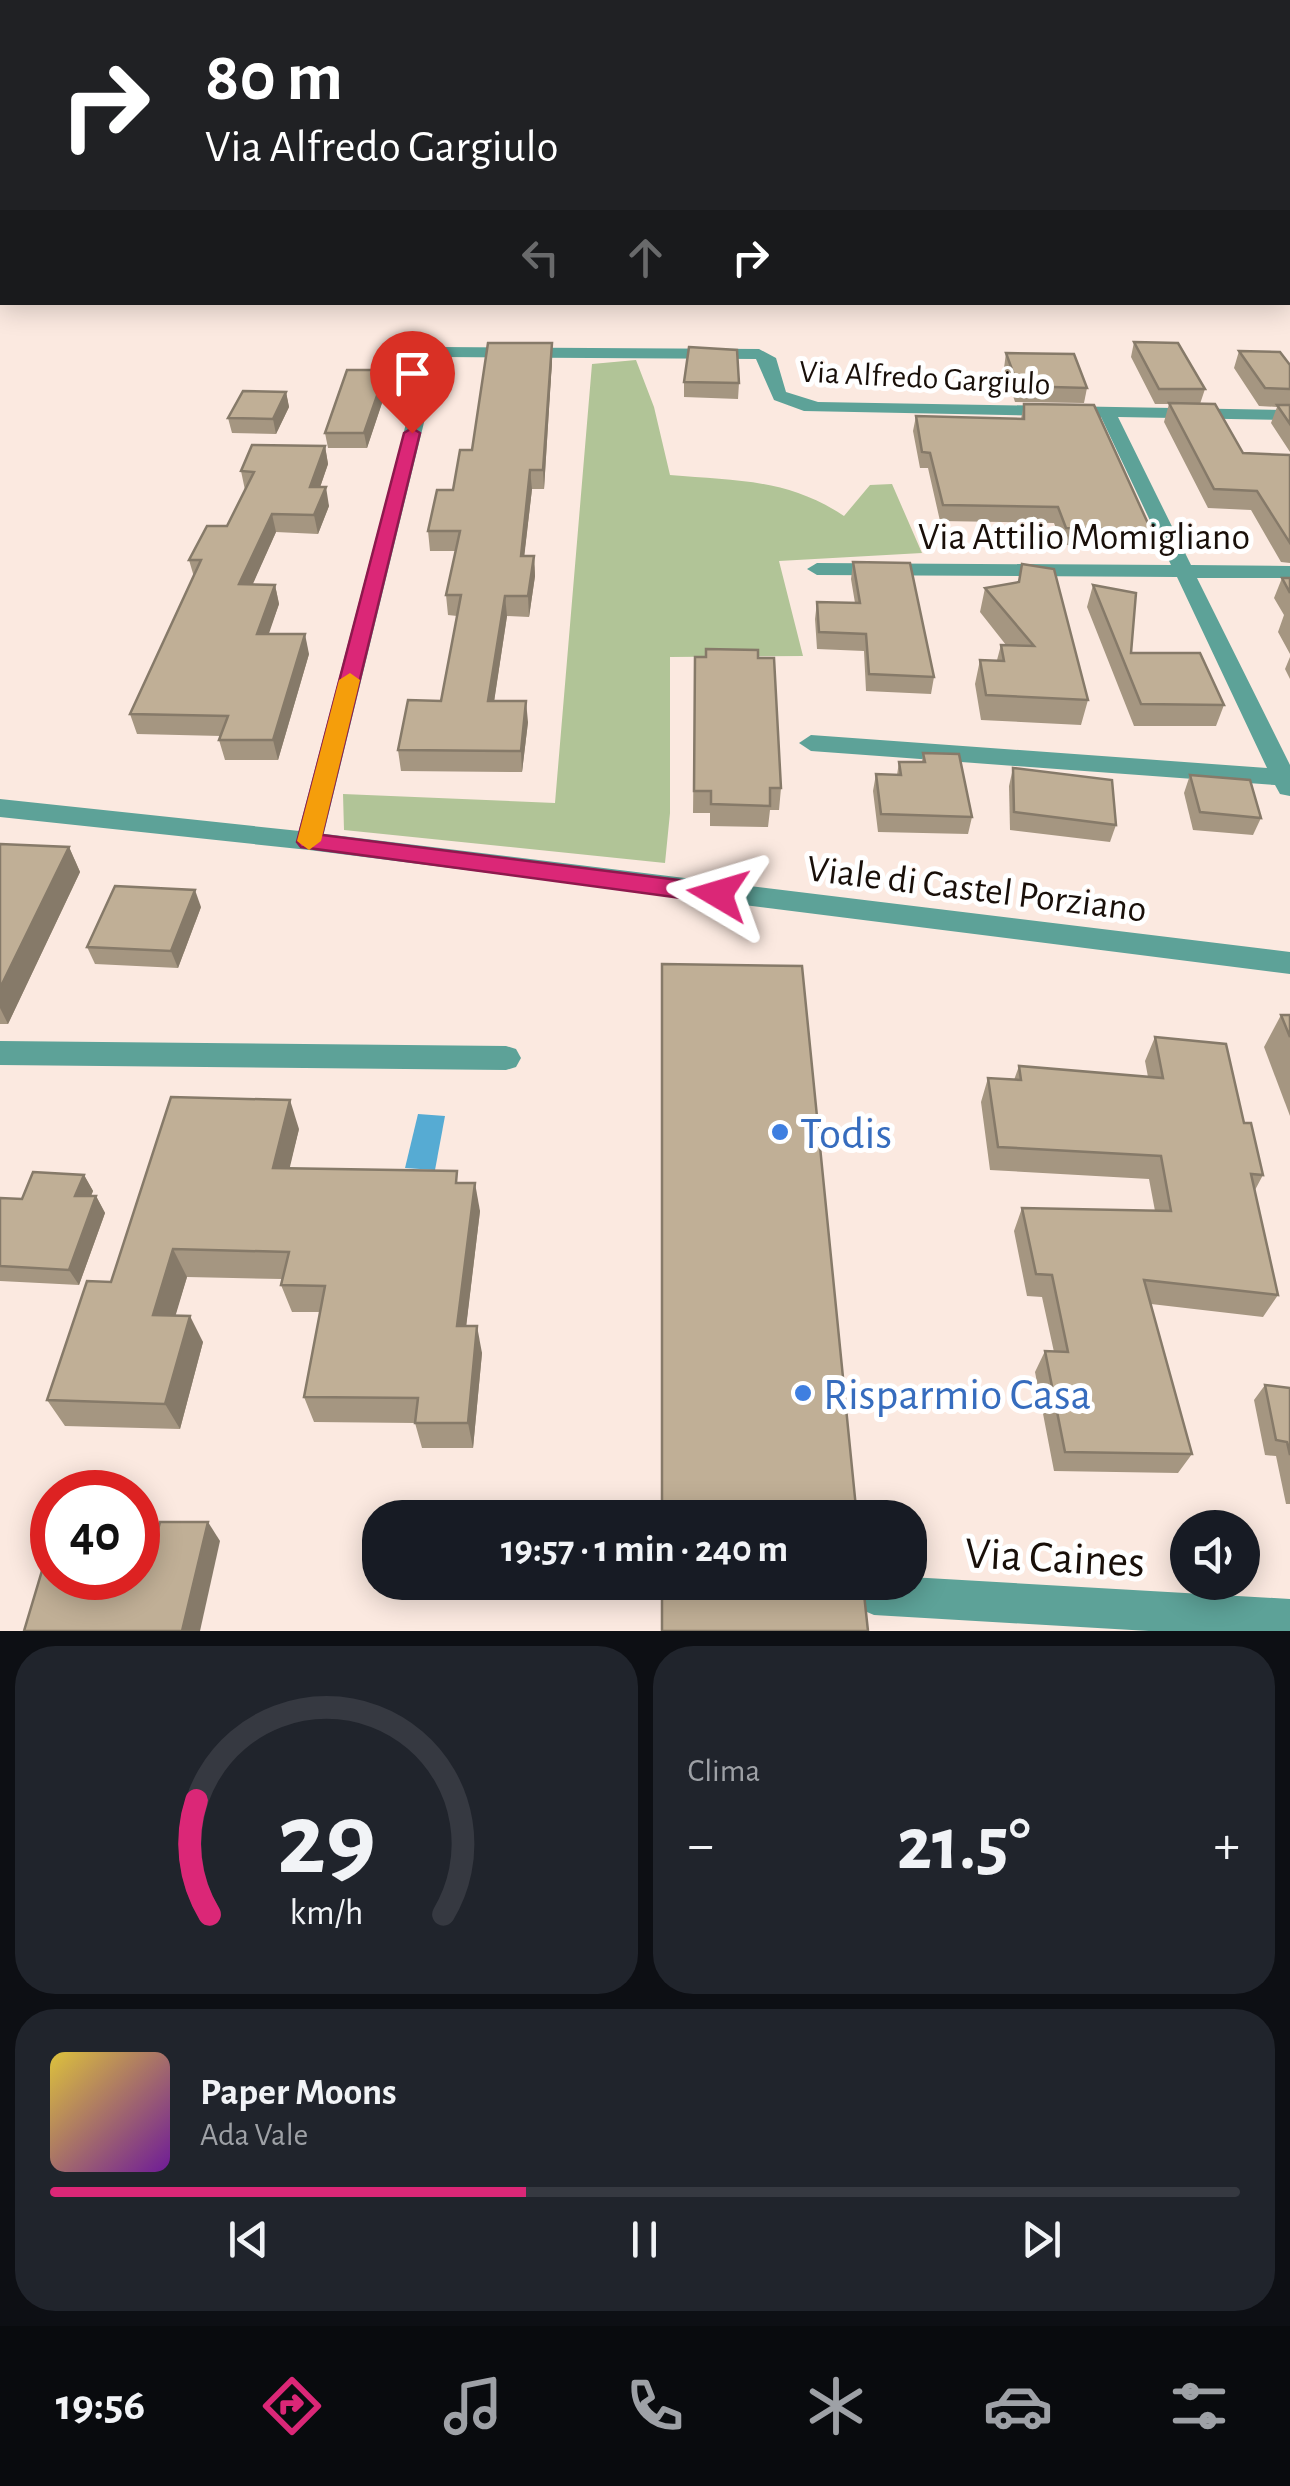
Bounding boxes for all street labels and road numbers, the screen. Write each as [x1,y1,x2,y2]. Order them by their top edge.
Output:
street label: Via Alfredo Gargiulo [799,355,1051,401]
street label: Via Attilio Momigliano [918,519,1250,557]
street label: Viale di Castel Porziano [805,850,1149,930]
street label: Via Caines [964,1531,1146,1586]

